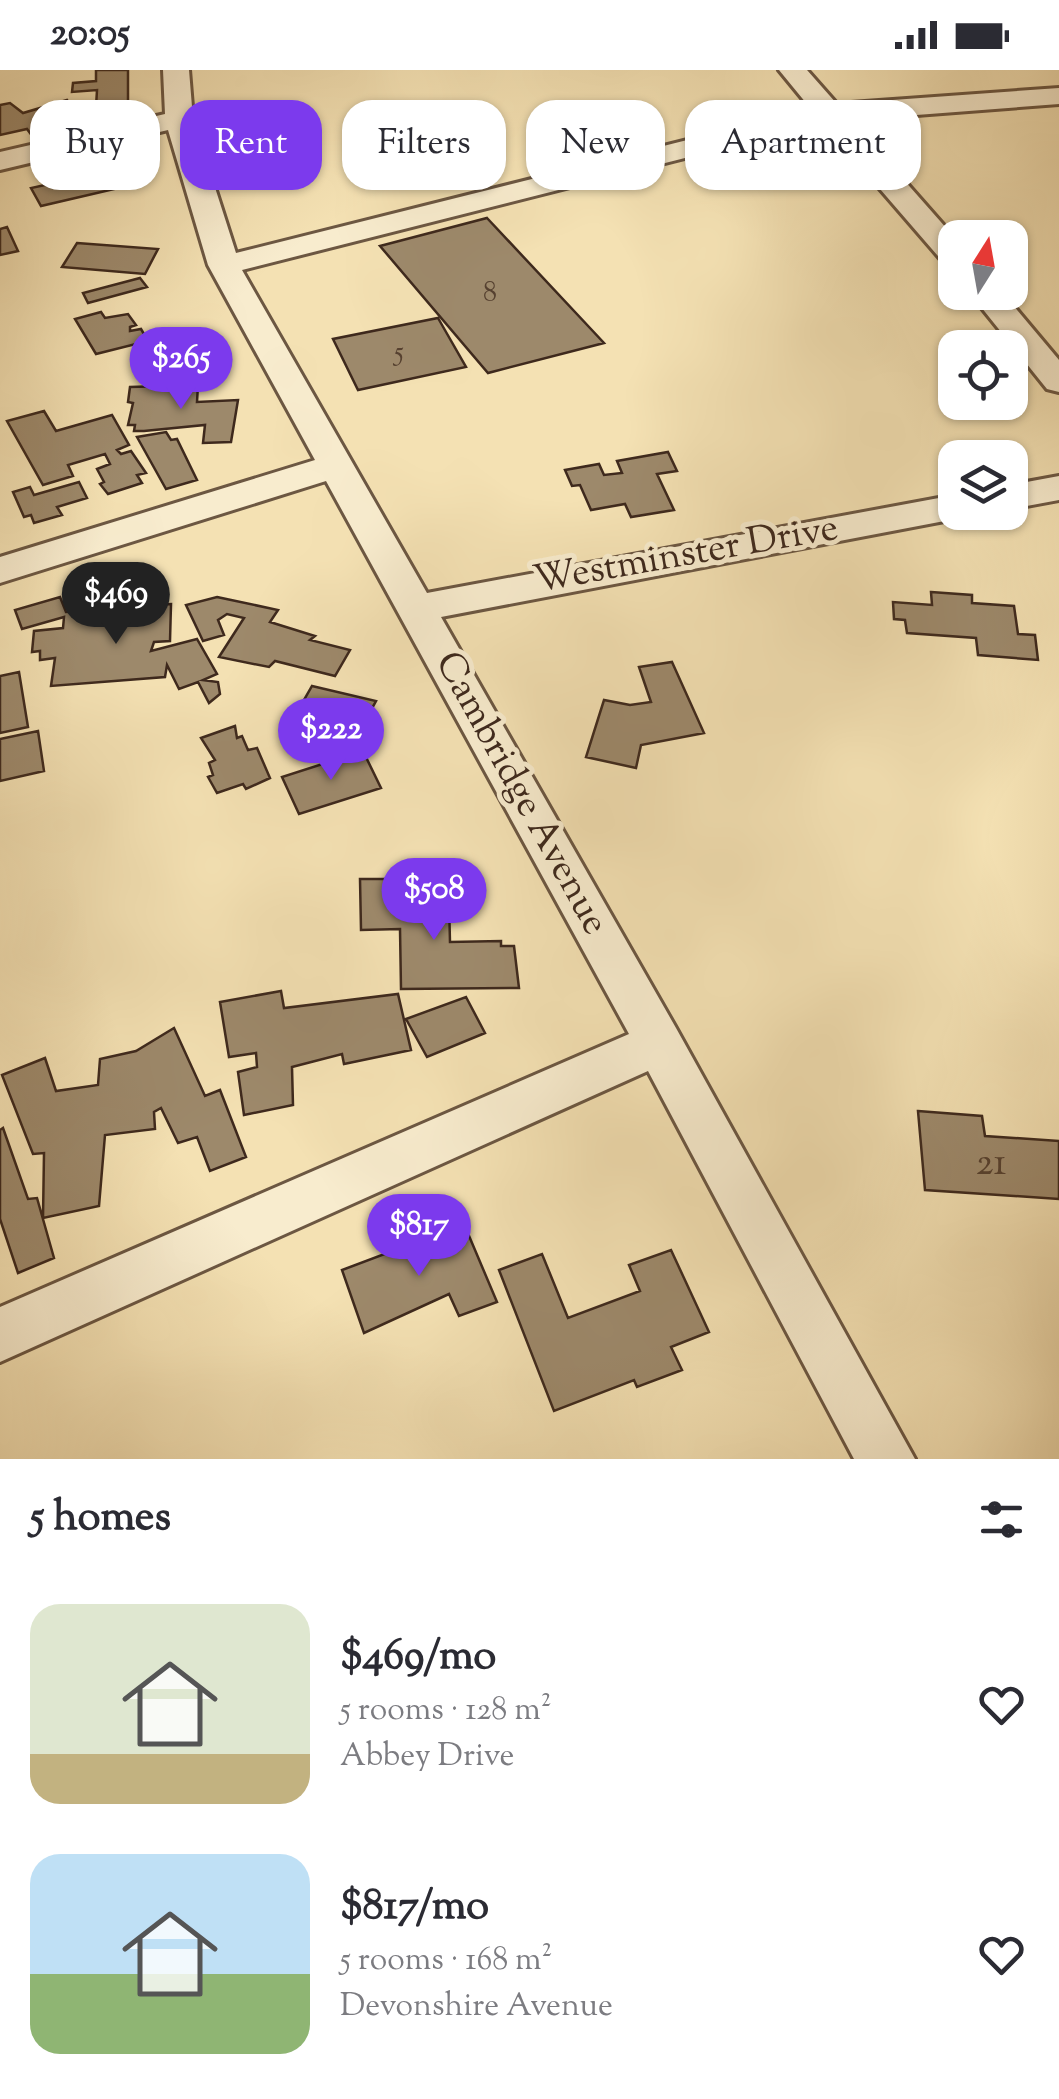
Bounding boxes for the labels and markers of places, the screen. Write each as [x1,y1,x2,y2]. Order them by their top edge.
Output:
pin: $265 [122,327,240,412]
pin: $469 [57,562,175,647]
pin: $222 [272,698,390,783]
pin: $508 [375,858,493,943]
pin: $817 [360,1194,478,1279]

